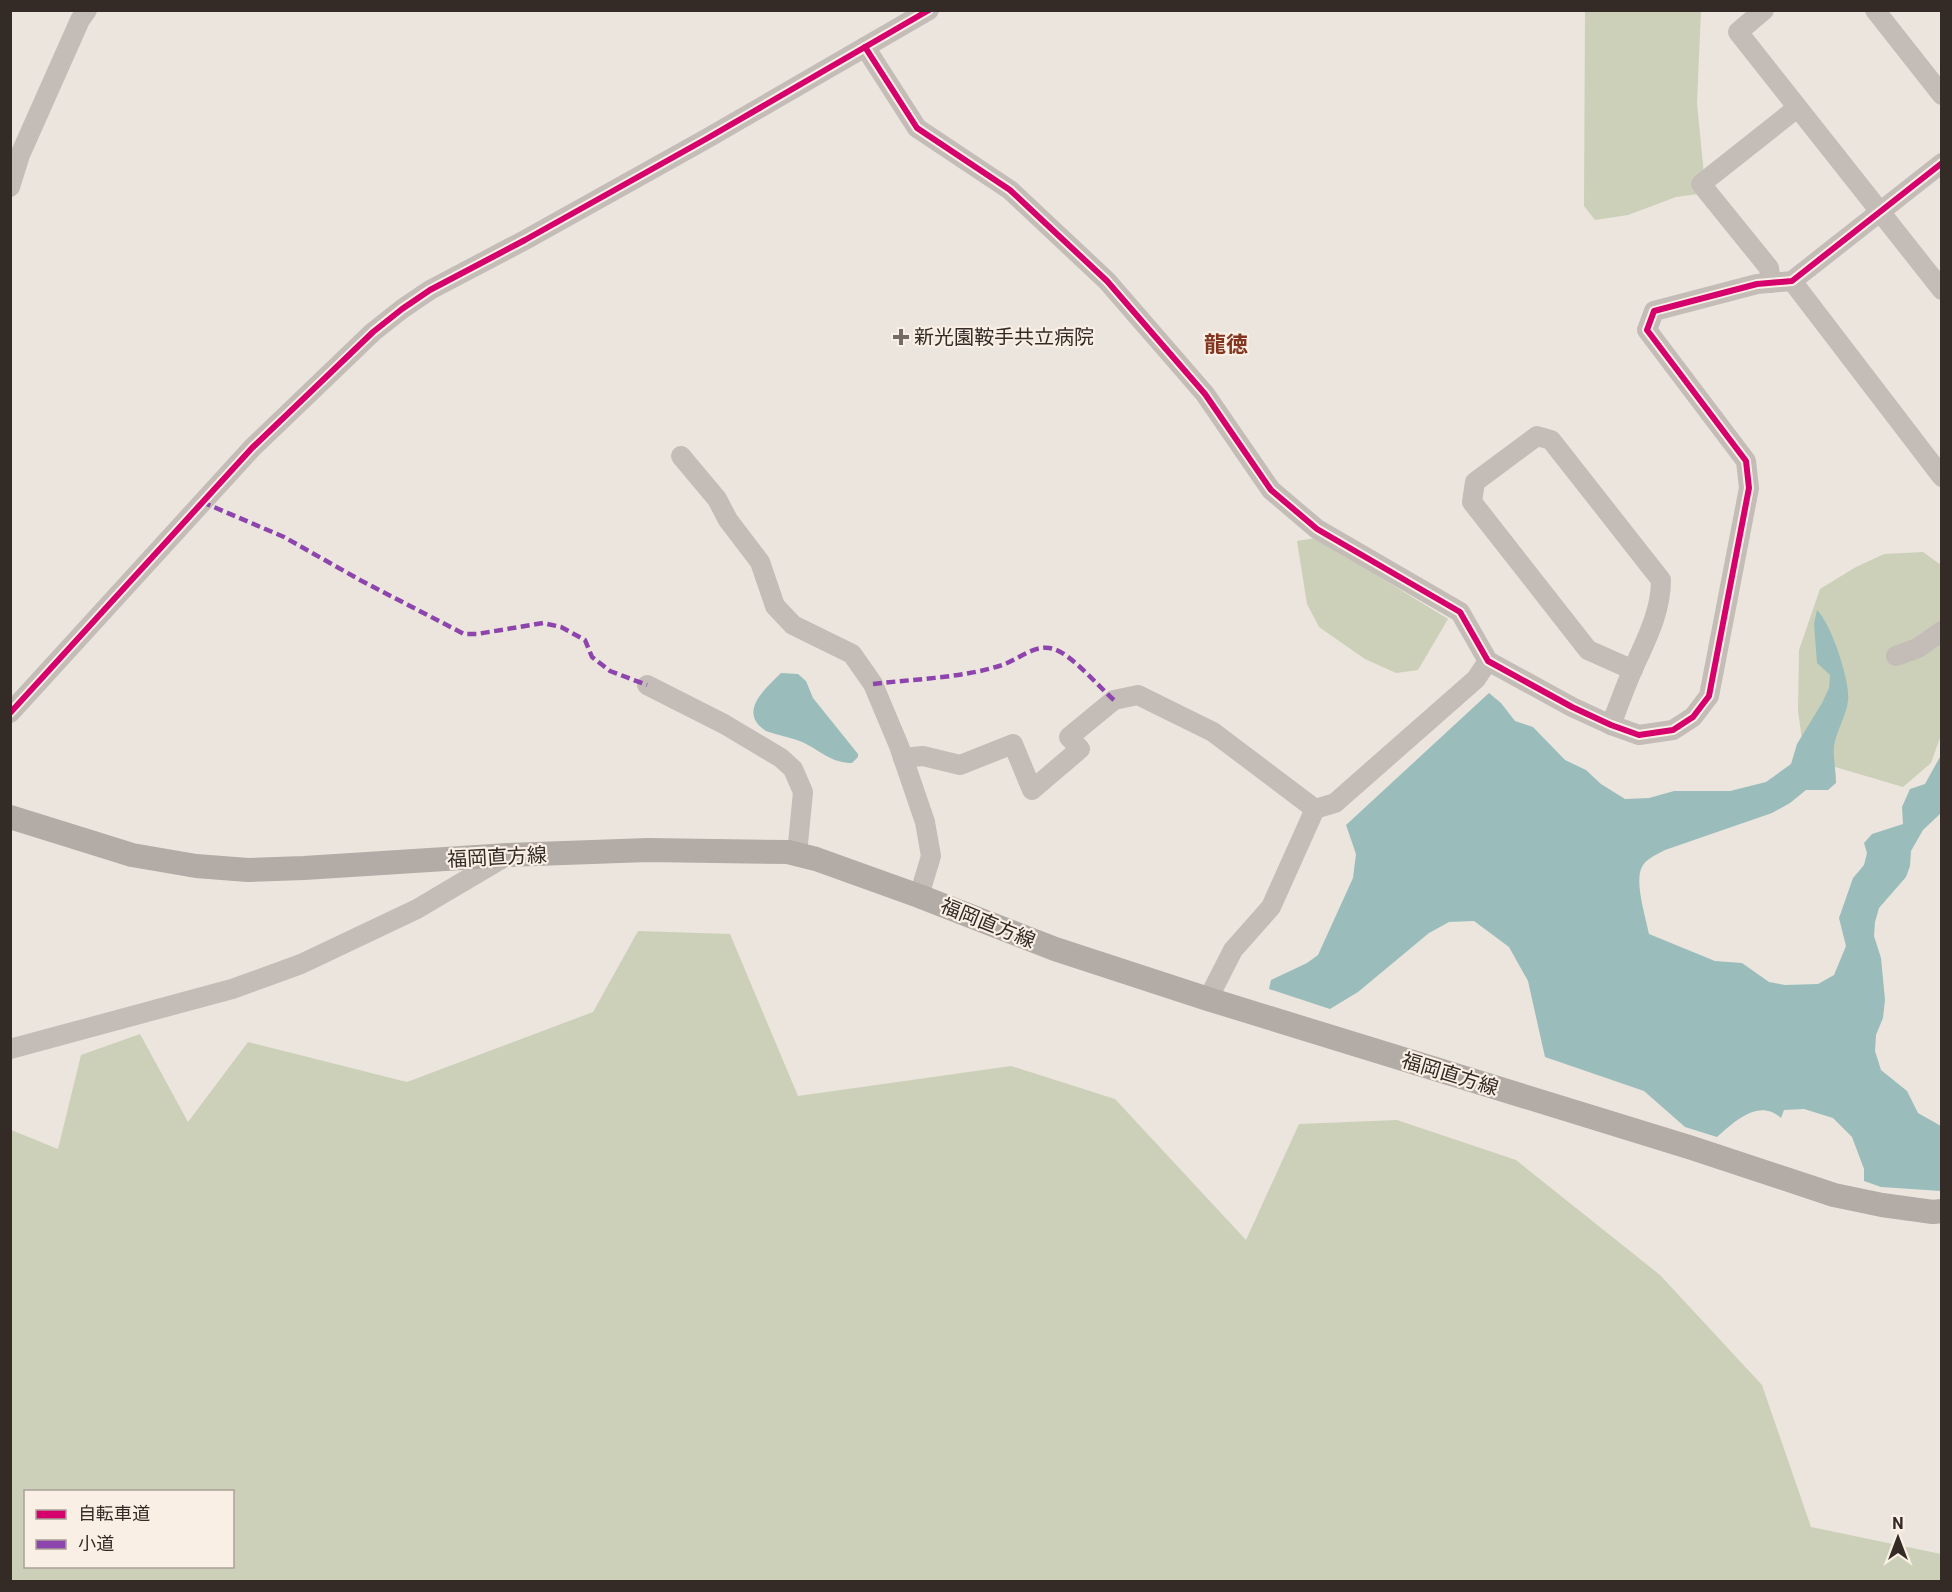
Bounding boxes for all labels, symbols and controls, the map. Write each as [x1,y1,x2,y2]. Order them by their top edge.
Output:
place label: 新光園鞍手共立病院 [914,325,1094,349]
marker: 新光園鞍手共立病院 [892,328,910,346]
district label: 龍徳 [1204,332,1248,357]
street label: 福岡直方線 [446,842,548,872]
street label: 福岡直方線 [937,893,1039,953]
street label: 福岡直方線 [1399,1048,1501,1100]
legend [24,1490,234,1568]
text: 自転車道 [78,1503,150,1524]
north arrow [1868,1508,1928,1568]
text: N [1892,1514,1904,1533]
text: 小道 [78,1533,114,1554]

